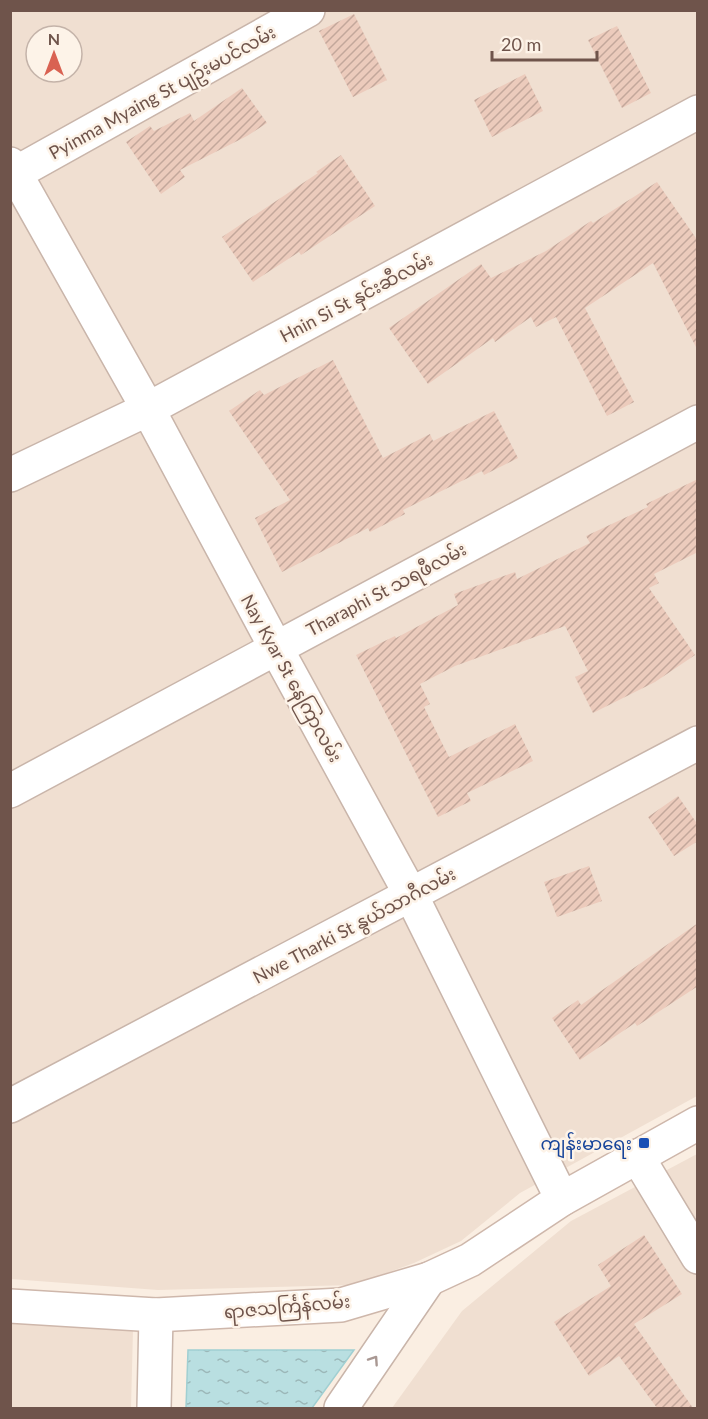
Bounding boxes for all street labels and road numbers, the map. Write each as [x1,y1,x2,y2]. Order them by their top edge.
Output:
street label: Pyinma Myaing St ပျဥ်းမပင်လမ်း [44,20,282,168]
street label: Hnin Si St နှင်းဆီလမ်း [275,246,439,351]
street label: Tharaphi St သရဖီလမ်း [301,536,472,645]
street label: Nay Kyar St နေကြာလမ်း [232,590,348,768]
street label: Nwe Tharki St နွယ်သာဂီလမ်း [248,860,461,992]
street label: ရာဇသင်္ကြန်လမ်း [223,1289,351,1327]

